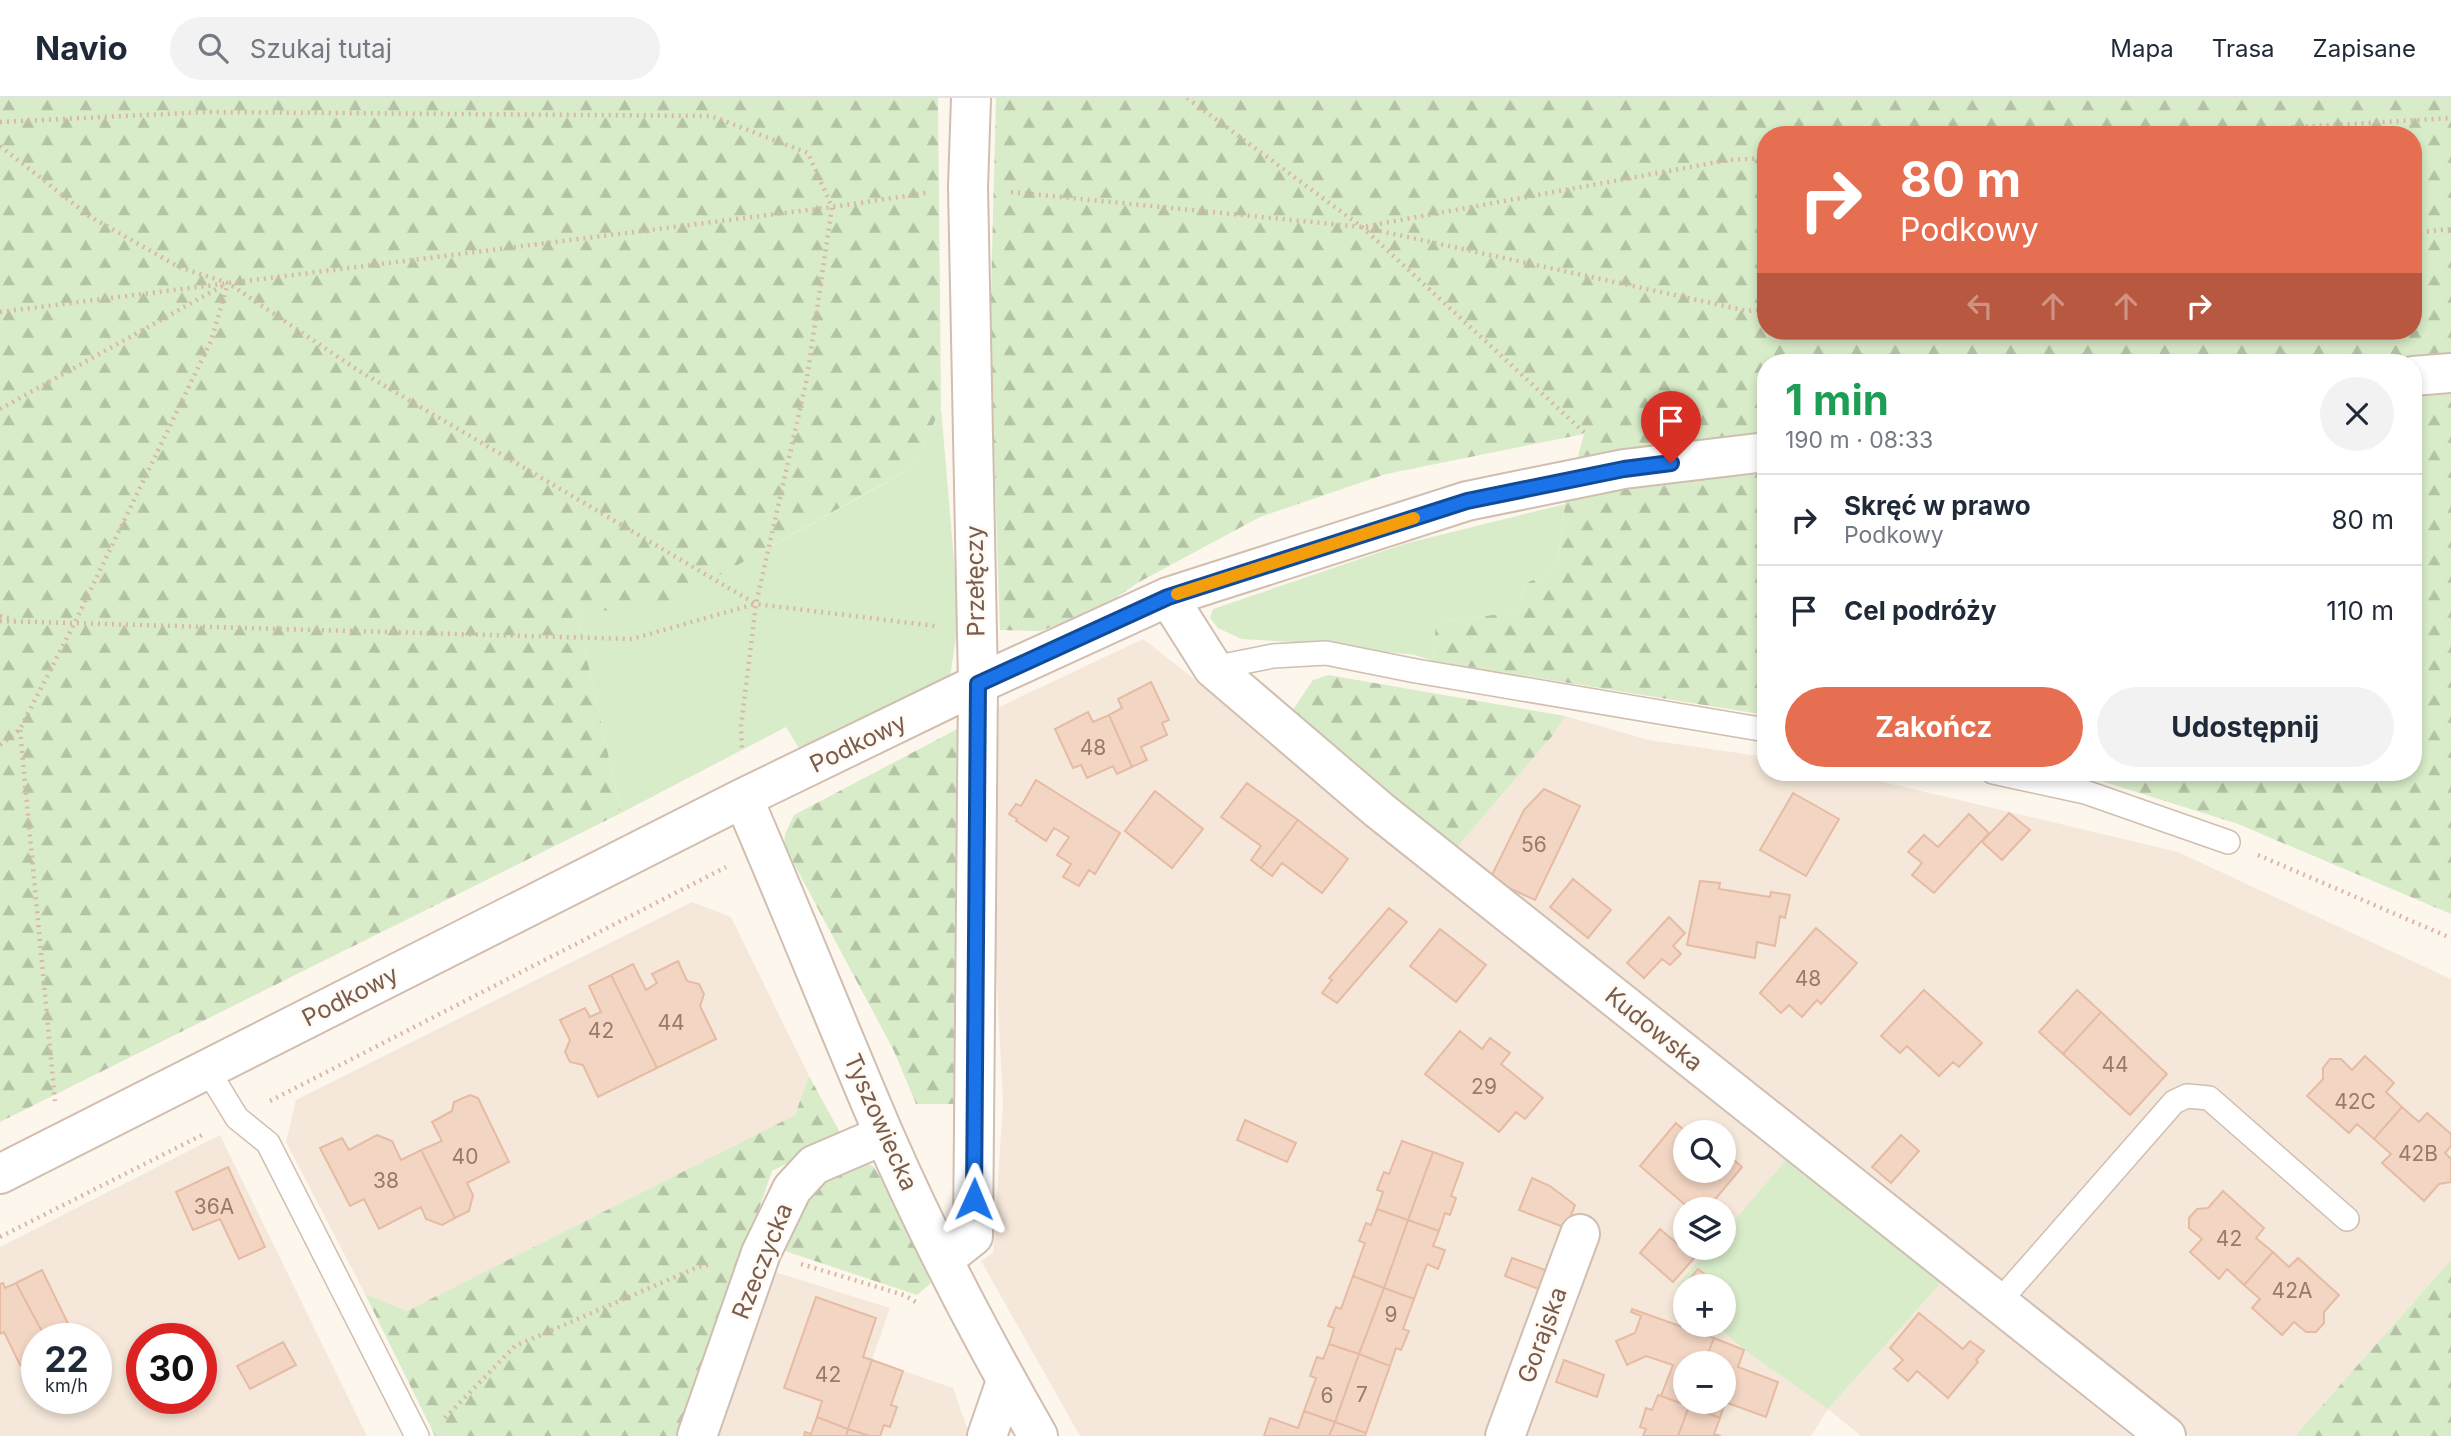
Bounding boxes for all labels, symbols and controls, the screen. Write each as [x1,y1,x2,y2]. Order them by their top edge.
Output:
search box [170,17,660,80]
text: Navio [35,28,128,68]
icon: search [194,29,232,67]
text: Szukaj tutaj [250,33,392,64]
text: Mapa [2110,34,2174,63]
text: Trasa [2212,34,2275,63]
text: Zapisane [2313,34,2416,63]
text: 80 m [1900,150,2021,209]
icon: right [1785,154,1876,245]
text: Podkowy [1900,210,2039,249]
icon: left [1961,287,1999,325]
icon: ahead [2034,287,2072,325]
icon: ahead [2107,287,2145,325]
icon: right [2180,287,2218,325]
text: 1 min [1785,374,1889,425]
button: close [2320,377,2394,451]
pin [1641,391,1701,463]
icon: arrive [1652,402,1690,440]
text: 190 m · 08:33 [1785,426,1933,454]
text: Skręć w prawo [1844,490,2031,521]
icon: right [1785,501,1823,539]
text: 80 m [2331,504,2394,535]
text: Podkowy [1844,521,1944,549]
street label: Przełęczy [960,525,990,637]
icon: arrive [1785,592,1823,630]
text: Cel podróży [1844,595,1997,626]
text: 110 m [2326,595,2394,626]
button: Zakończ [1785,687,2083,767]
button: Udostępnij [2097,687,2394,767]
street label: Podkowy [805,707,911,779]
house number: 48 [1080,735,1106,760]
house number: 56 [1521,832,1547,857]
street label: Podkowy [297,959,403,1033]
house number: 48 [1795,966,1821,991]
street label: Kudowska [1599,981,1709,1077]
house number: 44 [657,1010,685,1035]
house number: 42 [588,1018,614,1043]
street label: Tyszowiecka [838,1049,924,1195]
house number: 44 [2101,1052,2129,1077]
house number: 29 [1471,1074,1497,1099]
house number: 42C [2334,1089,2376,1114]
map controls [1673,1120,1736,1414]
button: search [1673,1120,1736,1183]
house number: 42B [2398,1141,2438,1166]
house number: 40 [452,1144,478,1169]
position arrow [937,1162,1011,1236]
house number: 38 [373,1168,399,1193]
house number: 36A [194,1194,234,1219]
button: layers [1673,1197,1736,1260]
street label: Rzeczycka [726,1199,798,1323]
house number: 42 [2216,1226,2242,1251]
button: + [1673,1274,1736,1337]
house number: 42A [2272,1278,2312,1303]
street label: Gorajska [1511,1283,1573,1387]
house number: 9 [1384,1302,1398,1327]
speed limit sign: 30 [126,1323,217,1414]
text: 22 [44,1338,89,1380]
button: − [1673,1351,1736,1414]
house number: 42 [815,1362,841,1387]
text: km/h [45,1375,88,1396]
house number: 7 [1356,1382,1368,1407]
house number: 6 [1320,1383,1334,1408]

